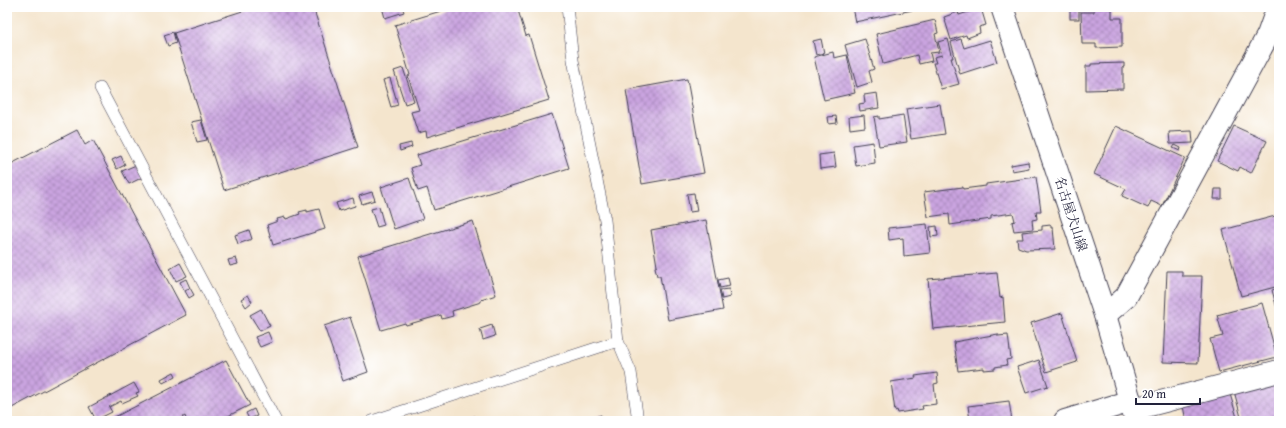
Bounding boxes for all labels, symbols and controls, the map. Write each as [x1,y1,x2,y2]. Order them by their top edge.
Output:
street label: 名古屋犬山線 [1050,174,1092,254]
scale bar [1136,380,1200,406]
text: 20 m [1142,385,1166,402]

